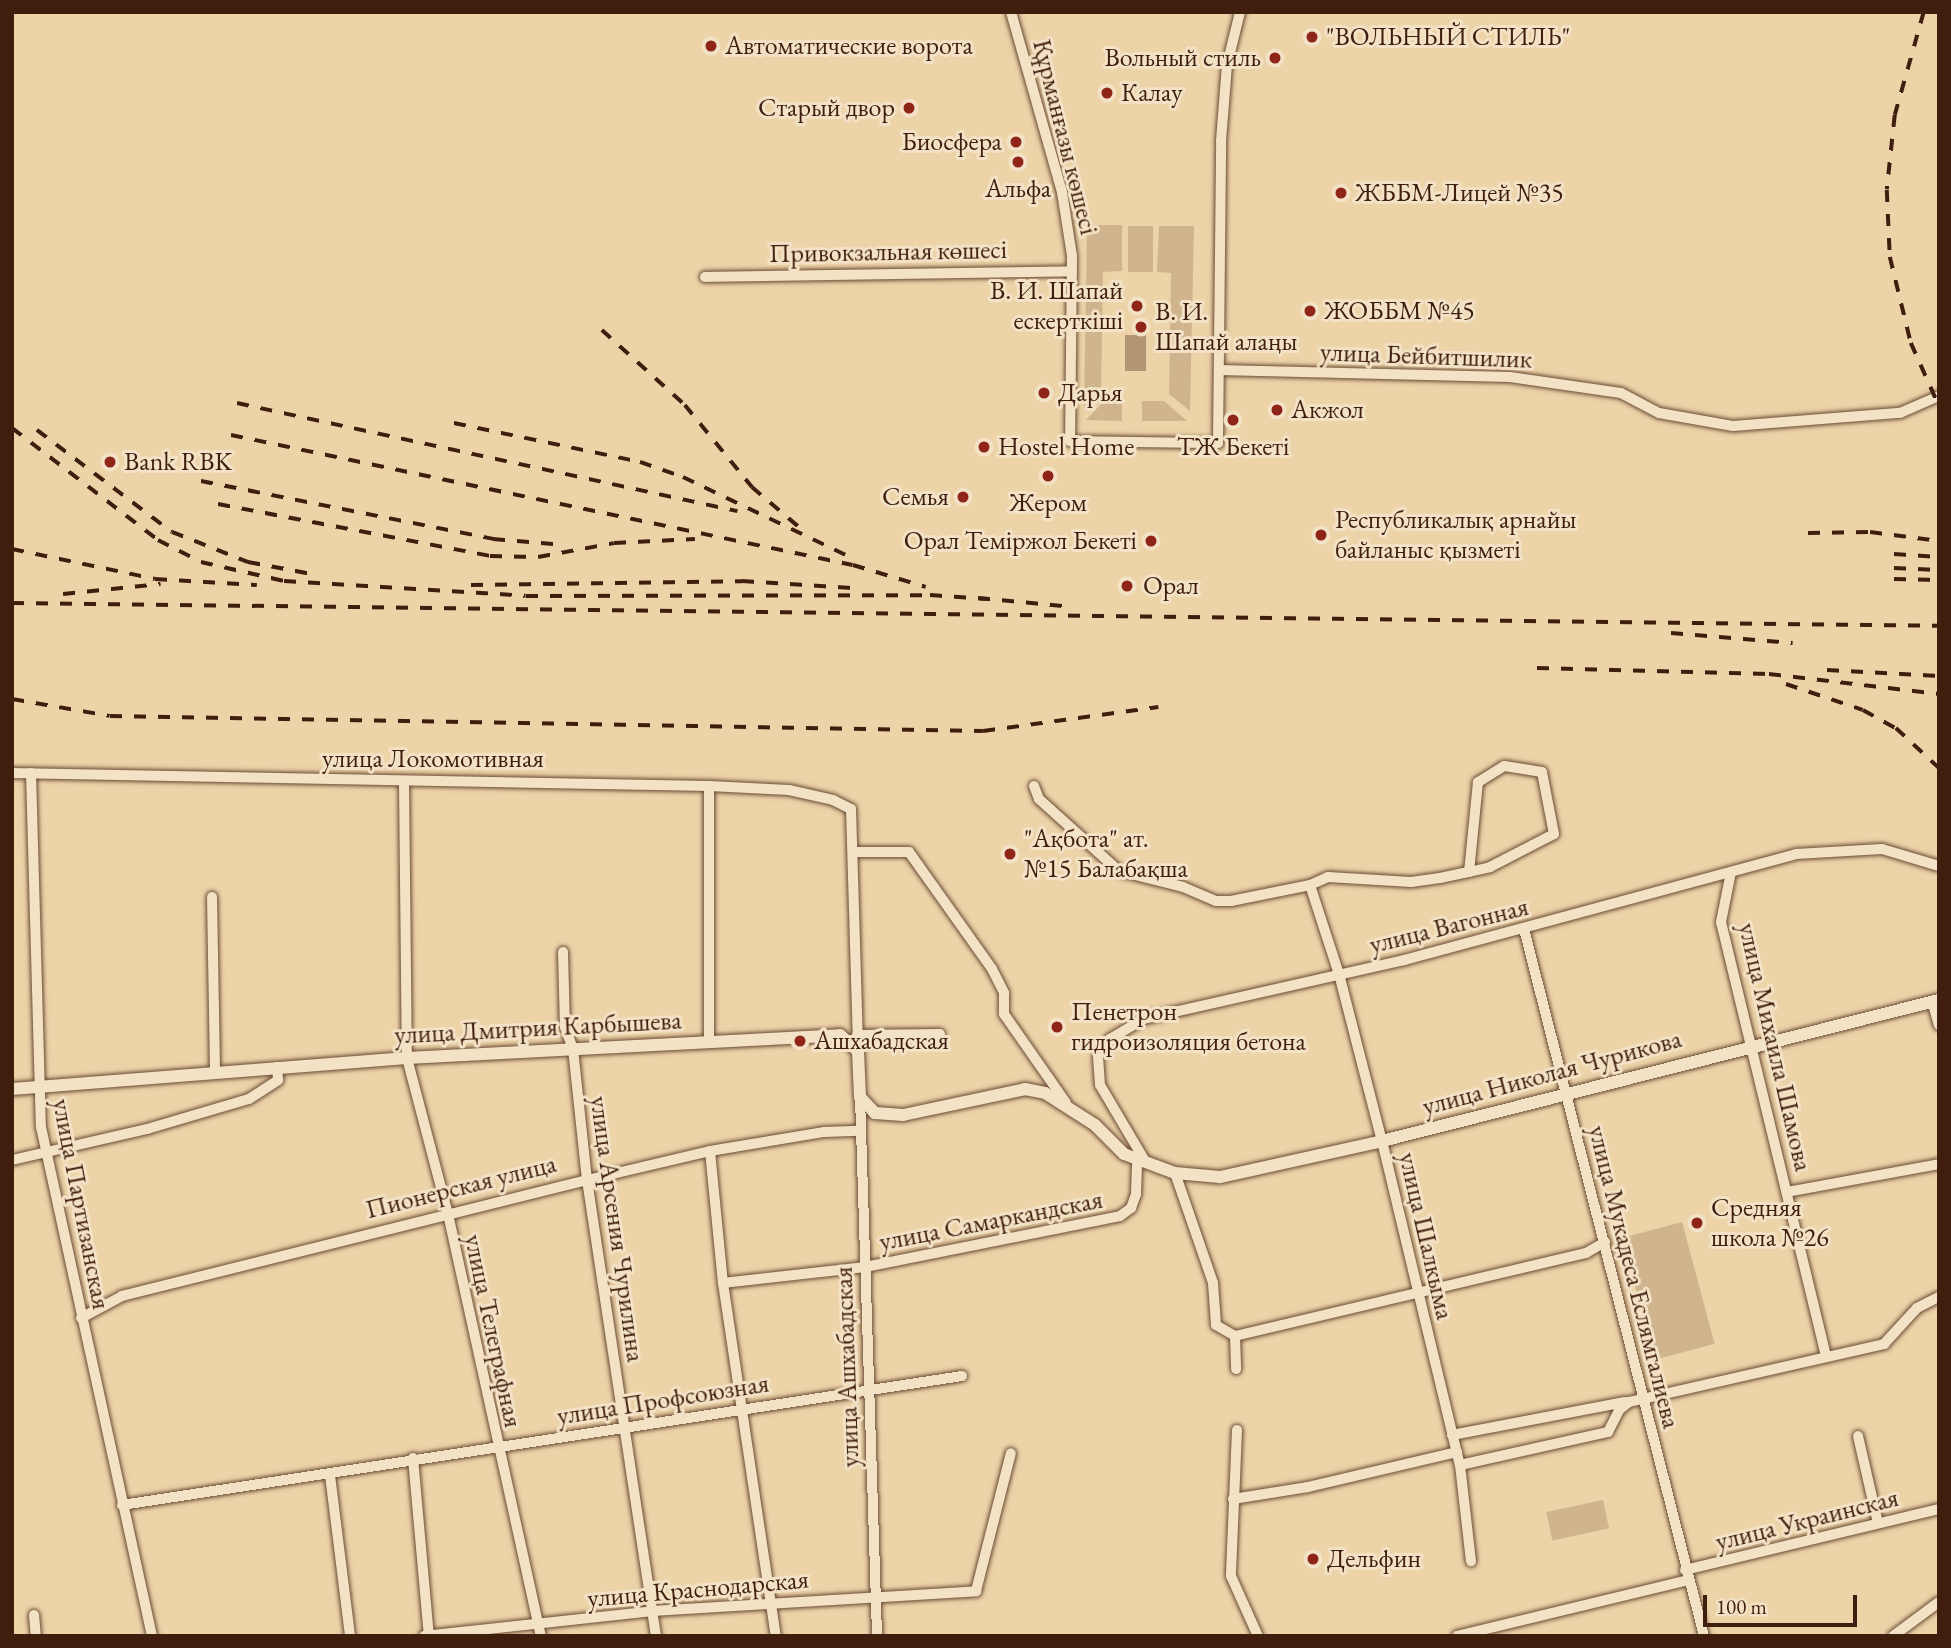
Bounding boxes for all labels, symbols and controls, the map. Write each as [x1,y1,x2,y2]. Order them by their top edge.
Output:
place label: "ВОЛЬНЫЙ СТИЛЬ" [1326,21,1570,53]
marker: "ВОЛЬНЫЙ СТИЛЬ" [1304,29,1320,45]
place label: Автоматические ворота [725,30,973,62]
street label: Құрманғазы көшесі [1026,36,1104,238]
marker: Автоматические ворота [703,38,719,54]
place label: Вольный стиль [1105,42,1261,74]
marker: Вольный стиль [1267,50,1283,66]
place label: Калау [1121,77,1183,109]
marker: Калау [1099,85,1115,101]
place label: Старый двор [758,92,895,124]
marker: Старый двор [901,100,917,116]
place label: Биосфера [901,126,1002,158]
marker: Биосфера [1008,134,1024,150]
marker: Альфа [1010,154,1026,170]
place label: Альфа [985,173,1051,205]
place label: ЖББМ-Лицей №35 [1355,177,1564,209]
marker: ЖББМ-Лицей №35 [1333,185,1349,201]
street label: Привокзальная көшесі [769,234,1007,270]
place label: В. И. Шапай ескерткіші [990,275,1123,336]
place label: ЖОББМ №45 [1324,295,1475,327]
place label: В. И. Шапай алаңы [1155,296,1297,358]
marker: В. И. Шапай ескерткіші [1129,298,1145,314]
marker: ЖОББМ №45 [1302,303,1318,319]
marker: В. И. Шапай алаңы [1133,319,1149,335]
street label: улица Бейбитшилик [1319,337,1533,375]
place label: Дарья [1058,377,1122,409]
marker: Дарья [1036,385,1052,401]
place label: Акжол [1291,394,1364,426]
marker: Акжол [1269,402,1285,418]
marker: ТЖ Бекеті [1225,412,1241,428]
place label: Hostel Home [998,431,1134,463]
place label: ТЖ Бекеті [1177,431,1289,463]
marker: Hostel Home [976,439,992,455]
place label: Bank RBK [124,446,232,478]
marker: Bank RBK [102,454,118,470]
marker: Жером [1040,468,1056,484]
place label: Семья [882,481,949,513]
place label: Жером [1009,487,1087,519]
marker: Семья [955,489,971,505]
place label: Республикалық арнайы байланыс қызметі [1335,504,1576,566]
place label: Орал Теміржол Бекеті [904,525,1137,557]
marker: Республикалық арнайы байланыс қызметі [1313,527,1329,543]
marker: Орал Теміржол Бекеті [1143,533,1159,549]
place label: Орал [1143,570,1199,602]
marker: Орал [1117,576,1137,596]
street label: улица Локомотивная [322,743,544,775]
place label: "Ақбота" ат. №15 Балабақша [1024,823,1188,884]
marker: "Ақбота" ат. №15 Балабақша [1002,846,1018,862]
street label: улица Вагонная [1366,891,1532,961]
street label: улица Михаила Шамова [1731,920,1819,1174]
place label: Пенетрон гидроизоляция бетона [1071,996,1306,1058]
street label: улица Дмитрия Карбышева [394,1005,682,1051]
marker: Пенетрон гидроизоляция бетона [1049,1019,1065,1035]
street label: улица Николая Чурикова [1419,1023,1685,1123]
place label: Ашхабадская [814,1025,949,1057]
marker: Ашхабадская [792,1033,808,1049]
street label: улица Арсения Чурилина [583,1094,651,1364]
street label: улица Партизанская [45,1096,117,1312]
street label: улица Мукадеса Еслямгалиева [1581,1122,1687,1432]
street label: Пионерская улица [362,1148,560,1226]
street label: улица Шалкыма [1392,1149,1460,1323]
street label: улица Самаркандская [877,1184,1105,1258]
place label: Средняя школа №26 [1711,1192,1829,1254]
marker: Средняя школа №26 [1689,1215,1705,1231]
street label: улица Телеграфная [457,1232,529,1430]
street label: улица Ашхабадская [828,1266,866,1468]
street label: улица Профсоюзная [555,1368,771,1432]
street label: улица Украинская [1712,1482,1902,1558]
place label: Дельфин [1327,1543,1421,1575]
marker: Дельфин [1305,1551,1321,1567]
street label: улица Краснодарская [586,1564,810,1614]
scale bar [1706,1582,1860,1626]
text: 100 m [1716,1593,1767,1620]

